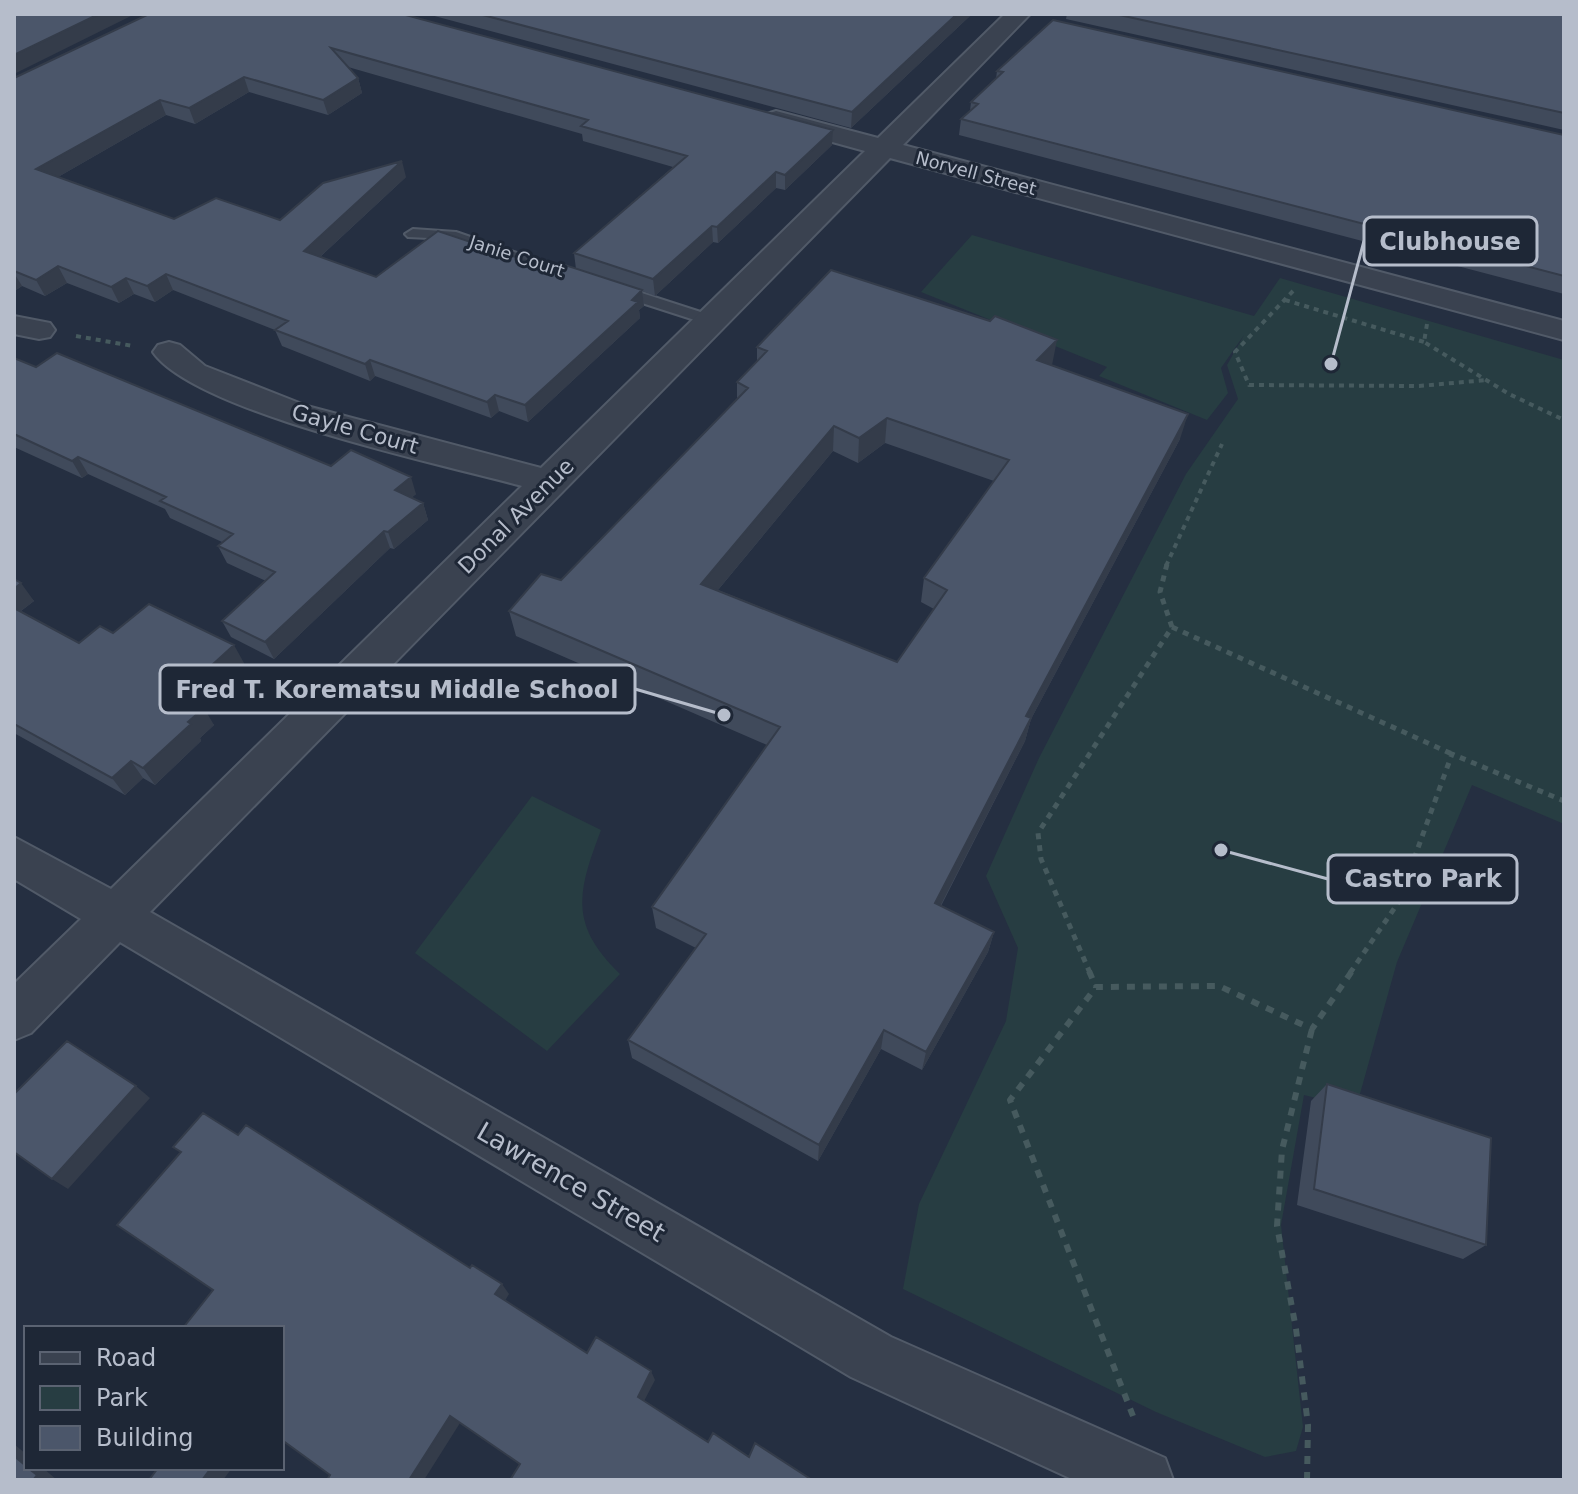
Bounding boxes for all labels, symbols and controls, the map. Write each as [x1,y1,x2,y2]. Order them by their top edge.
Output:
street label: Norvell Street [913,147,1039,199]
callout: Clubhouse [1364,217,1537,265]
text: Clubhouse [1379,228,1521,256]
street label: Janie Court [466,230,567,281]
street label: Gayle Court [289,399,422,459]
street label: Donal Avenue [453,453,579,579]
callout: Fred T. Korematsu Middle School [160,665,635,713]
text: Fred T. Korematsu Middle School [175,676,619,704]
callout: Castro Park [1328,855,1517,903]
text: Castro Park [1344,865,1503,893]
street label: Lawrence Street [472,1116,670,1248]
legend [24,1326,284,1470]
text: Road [96,1344,156,1372]
text: Park [96,1384,148,1412]
text: Building [96,1424,193,1452]

